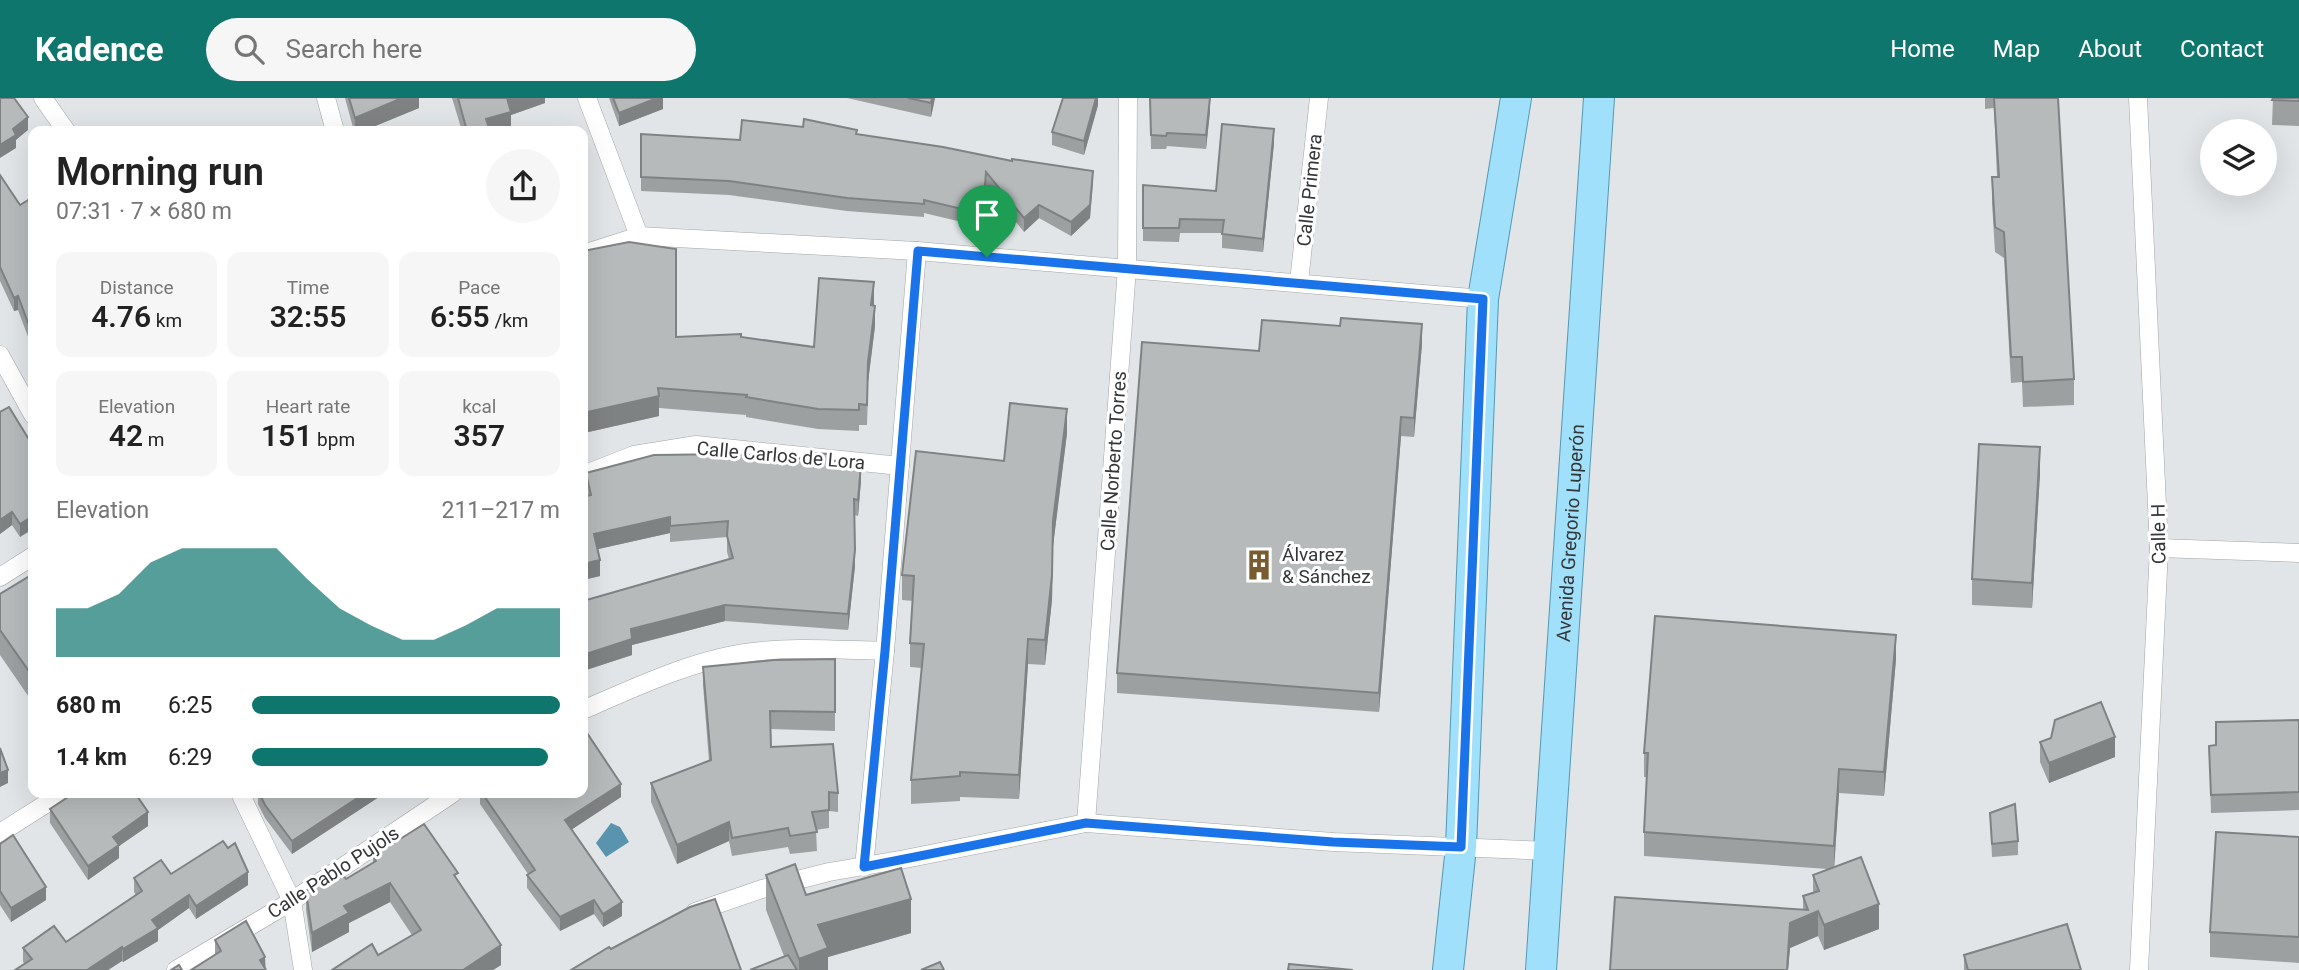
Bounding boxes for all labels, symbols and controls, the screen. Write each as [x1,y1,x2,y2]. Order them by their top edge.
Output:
search box [206,18,696,81]
text: Kadence [35,30,164,69]
icon: search [230,30,268,68]
text: Search here [286,34,422,64]
text: Home [1890,35,1955,63]
text: Map [1993,35,2040,63]
text: About [2078,35,2142,63]
text: Contact [2180,35,2264,63]
map controls [2200,119,2277,196]
button: layers [2200,119,2277,196]
street label: Calle Primera [1292,133,1327,247]
button: share [486,149,560,223]
text: Morning run [56,150,264,194]
pin [957,185,1017,257]
icon: arrive [968,196,1006,234]
text: 07:31 · 7 × 680 m [56,198,232,225]
text: Distance [100,276,174,299]
text: Time [287,276,329,299]
text: Pace [458,276,500,299]
text: 4.76 [91,299,151,334]
text: 32:55 [270,299,346,334]
text: 6:55 [430,299,490,334]
text: km [151,309,182,332]
text: /km [490,309,529,332]
street label: Calle Norberto Torres [1096,370,1131,552]
text: Elevation [98,395,175,418]
text: Heart rate [266,395,350,418]
text: kcal [462,395,497,418]
text: 42 [109,418,143,453]
text: 151 [261,418,312,453]
text: 357 [454,418,505,453]
street label: Avenida Gregorio Luperón [1552,423,1589,643]
text: m [143,428,164,451]
text: bpm [312,428,355,451]
street label: Calle Carlos de Lora [696,437,866,474]
text: Elevation [56,497,149,524]
text: 211–217 m [441,497,560,524]
street label: Calle H [2146,504,2171,564]
place label: Álvarez & Sánchez [1282,543,1371,588]
building icon: Álvarez & Sánchez [1242,548,1276,582]
text: 680 m [56,692,121,719]
text: 6:25 [168,692,212,719]
text: 1.4 km [56,744,127,771]
text: 6:29 [168,744,212,771]
street label: Calle Pablo Pujols [263,821,403,923]

